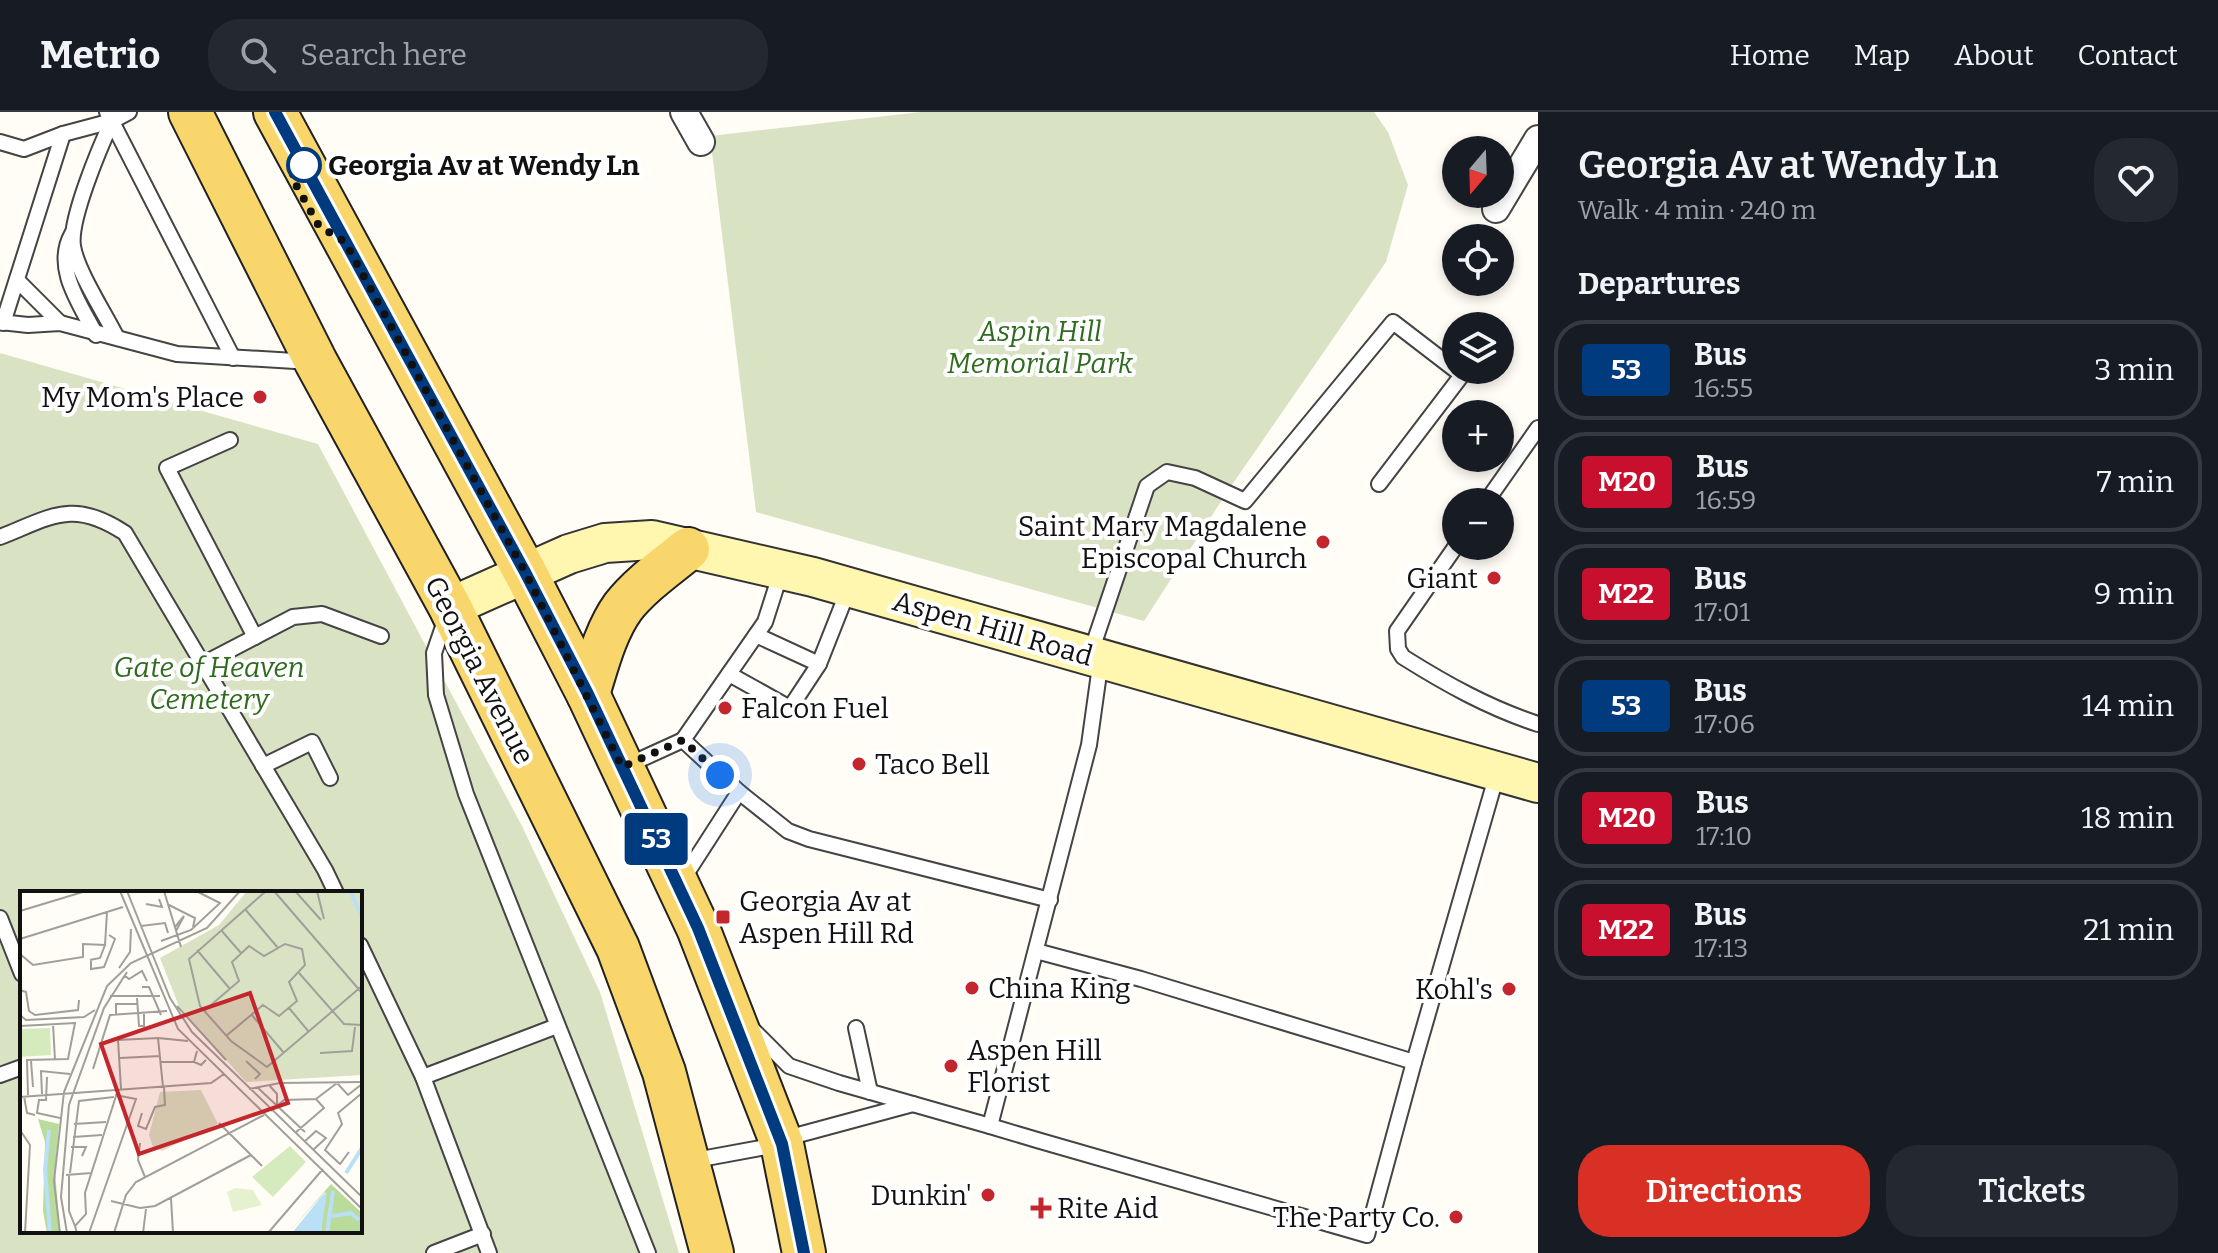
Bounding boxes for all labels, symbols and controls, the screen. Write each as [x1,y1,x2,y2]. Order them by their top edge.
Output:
search box [208,19,768,91]
text: Metrio [40,32,160,78]
icon: search [236,33,280,77]
text: Search here [300,37,467,73]
text: Home [1730,39,1810,72]
text: Map [1854,39,1910,72]
text: About [1954,39,2034,72]
text: Contact [2078,39,2178,72]
north arrow [1442,136,1514,208]
map controls [1442,136,1514,560]
button: heart [2094,138,2178,222]
text: Georgia Av at Wendy Ln [1578,142,1999,188]
marker: Georgia Av at Wendy Ln [287,148,321,182]
place label: Georgia Av at Wendy Ln [328,149,639,182]
text: Walk · 4 min · 240 m [1578,195,1816,226]
button: locate [1442,224,1514,296]
text: Departures [1578,266,1741,302]
button: layers [1442,312,1514,384]
park label: Aspin Hill Memorial Park [947,315,1134,380]
text: Bus [1694,337,1747,373]
text: 3 min [2094,352,2174,388]
text: 53 [1611,353,1641,386]
text: 16:55 [1694,373,1753,404]
place label: My Mom's Place [41,381,244,414]
marker: My Mom's Place [251,388,269,406]
button: + [1442,400,1514,472]
text: Bus [1696,449,1749,485]
text: 7 min [2096,464,2174,500]
text: M20 [1598,465,1656,498]
text: 16:59 [1696,485,1756,516]
button: − [1442,488,1514,560]
place label: Saint Mary Magdalene Episcopal Church [1018,510,1307,575]
marker: Saint Mary Magdalene Episcopal Church [1314,533,1332,551]
text: Bus [1694,561,1747,597]
place label: Giant [1406,562,1478,595]
marker: Giant [1485,569,1503,587]
street label: Georgia Avenue [418,571,541,770]
text: 9 min [2094,576,2174,612]
text: M22 [1598,577,1654,610]
street label: Aspen Hill Road [889,584,1097,673]
text: 17:01 [1694,597,1750,628]
park label: Gate of Heaven Cemetery [114,651,304,716]
text: Bus [1694,673,1747,709]
text: 14 min [2082,688,2174,724]
text: 53 [1611,689,1641,722]
place label: Falcon Fuel [741,692,889,725]
marker: Falcon Fuel [716,699,734,717]
text: 17:06 [1694,709,1755,740]
place label: Taco Bell [875,748,990,781]
your location [700,755,740,795]
marker: Taco Bell [850,755,868,773]
text: Bus [1696,785,1749,821]
text: 18 min [2081,800,2174,836]
text: M20 [1598,801,1656,834]
line badge: 53 [620,813,692,865]
text: 17:10 [1696,821,1752,852]
text: 53 [641,822,671,855]
place label: Georgia Av at Aspen Hill Rd [739,885,914,950]
inset map [20,891,362,1233]
text: Bus [1694,897,1747,933]
marker: Georgia Av at Aspen Hill Rd [714,908,732,926]
text: 21 min [2083,912,2174,948]
text: M22 [1598,913,1654,946]
text: 17:13 [1694,933,1748,964]
place label: China King [988,972,1131,1005]
place label: Kohl's [1415,973,1493,1006]
marker: China King [963,979,981,997]
marker: Kohl's [1500,980,1518,998]
place label: Aspen Hill Florist [967,1034,1102,1099]
marker: Aspen Hill Florist [942,1057,960,1075]
button: Directions [1578,1145,1870,1237]
button: Tickets [1886,1145,2178,1237]
place label: Dunkin' [871,1179,972,1212]
marker: Dunkin' [979,1186,997,1204]
place label: Rite Aid [1057,1192,1158,1225]
marker: Rite Aid [1032,1199,1050,1217]
place label: The Party Co. [1273,1201,1440,1234]
marker: The Party Co. [1447,1208,1465,1226]

